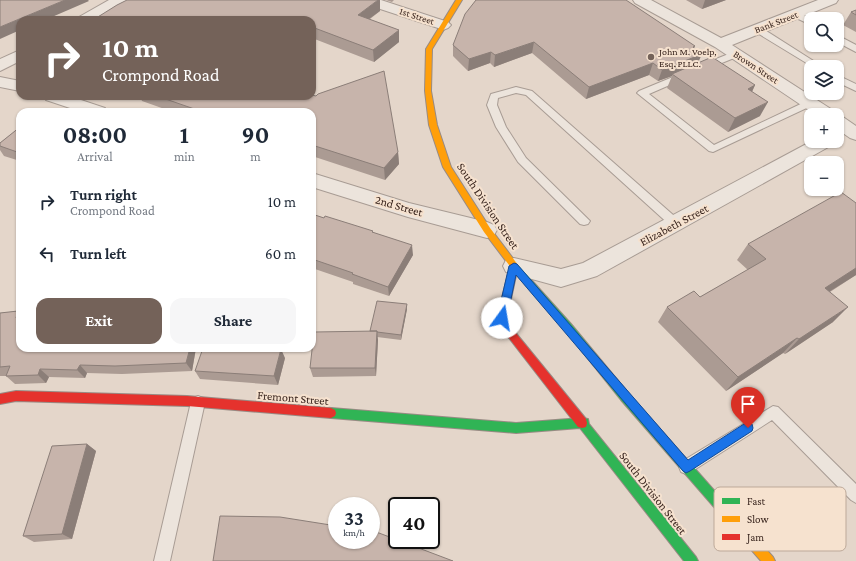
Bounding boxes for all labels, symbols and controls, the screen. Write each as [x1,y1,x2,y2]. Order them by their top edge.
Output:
street label: 1st Street [398,5,436,27]
street label: Bank Street [753,8,800,35]
map controls [804,12,844,196]
button: search [804,12,844,52]
icon: right [36,32,88,84]
text: 10 m [102,32,159,63]
place label: John M. Voelp, Esq. PLLC. [658,46,717,69]
street label: Brown Street [731,48,781,86]
marker: John M. Voelp, Esq. PLLC. [646,52,656,62]
button: layers [804,60,844,100]
text: Crompond Road [102,65,219,85]
button: + [804,108,844,148]
text: 08:00 [63,121,127,148]
text: 1 [180,121,189,148]
text: 90 [242,121,269,148]
text: Arrival [77,149,113,164]
text: min [174,149,195,164]
text: m [250,149,261,164]
button: − [804,156,844,196]
street label: South Division Street [454,160,523,253]
text: Turn right [70,187,137,203]
icon: right [36,191,58,213]
street label: 2nd Street [374,193,425,220]
text: 10 m [268,194,296,210]
street label: Elizabeth Street [637,201,712,249]
text: Crompond Road [70,203,155,218]
icon: left [36,243,58,265]
text: Turn left [70,246,126,262]
text: 60 m [265,246,296,262]
position arrow [481,297,523,339]
button: Exit [36,298,162,344]
button: Share [170,298,296,344]
pin [731,387,765,428]
street label: Fremont Street [257,388,330,408]
icon: arrive [737,393,759,415]
street label: South Division Street [616,449,690,538]
legend [714,487,846,551]
text: Fast [747,495,766,507]
speed limit sign: 40 [388,497,440,549]
text: 33 [344,507,364,529]
text: Slow [747,513,769,525]
text: km/h [343,527,365,538]
text: Jam [746,531,764,544]

